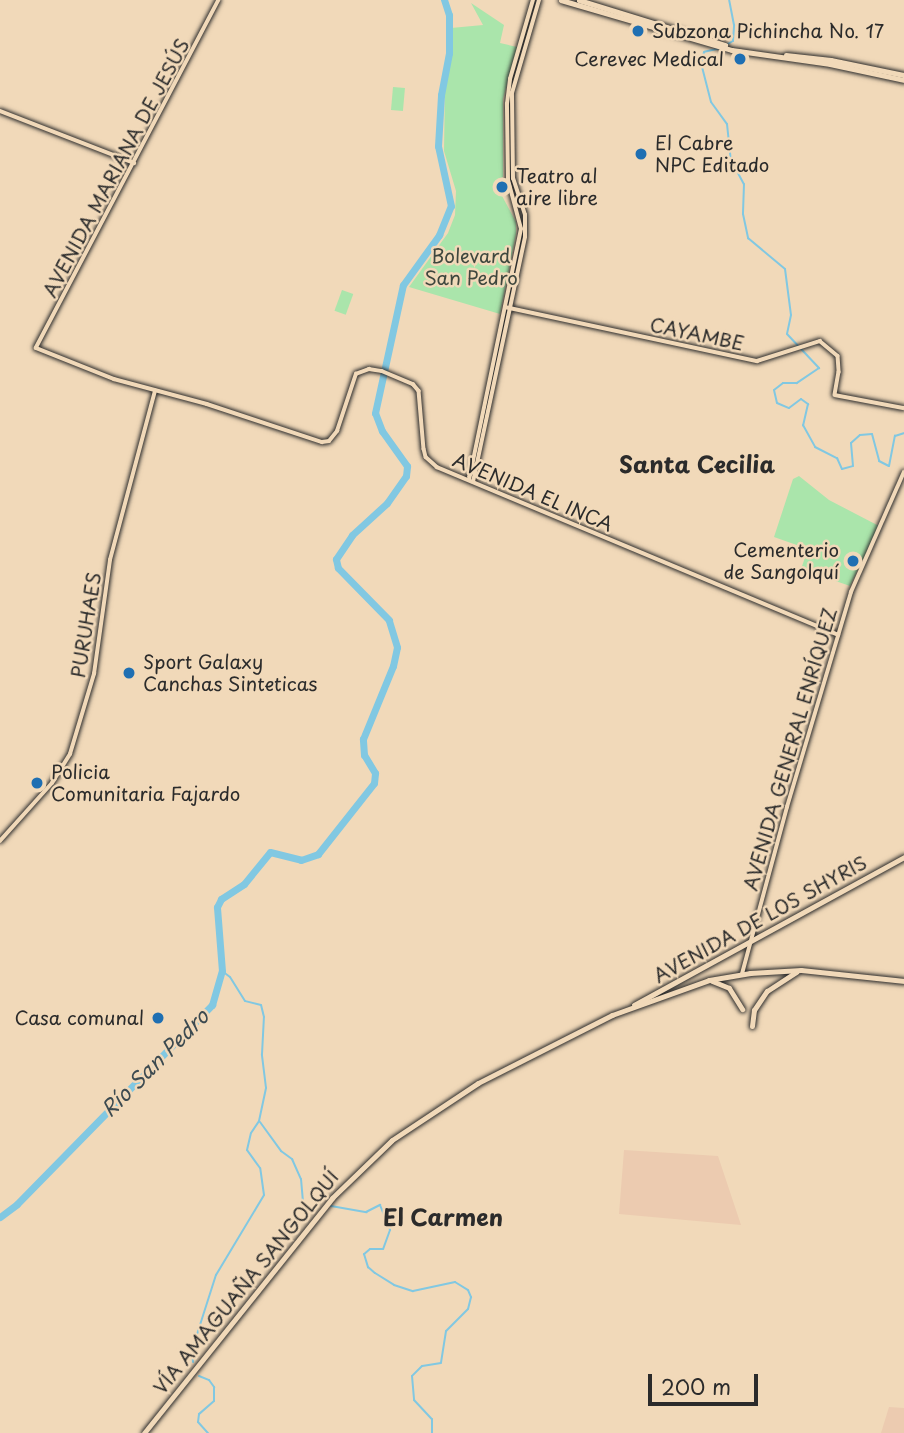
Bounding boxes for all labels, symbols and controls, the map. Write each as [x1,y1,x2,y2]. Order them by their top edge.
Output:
place label: Subzona Pichincha No. 17 [652,20,882,42]
marker: Subzona Pichincha No. 17 [630,23,646,39]
street label: AVENIDA MARIANA DE JESÚS [38,35,194,301]
place label: Cerevec Medical [574,48,724,70]
marker: Cerevec Medical [730,49,750,69]
place label: El Cabre NPC Editado [655,132,770,176]
marker: El Cabre NPC Editado [633,146,649,162]
place label: Teatro al aire libre [516,165,599,209]
marker: Teatro al aire libre [494,179,510,195]
park label: Bolevard San Pedro [425,245,517,289]
street label: CAYAMBE [648,313,746,355]
street label: AVENIDA EL INCA [449,448,617,536]
district label: Santa Cecilia [619,450,775,478]
place label: Cementerio de Sangolquí [722,539,839,583]
marker: Cementerio de Sangolquí [845,553,861,569]
street label: PURUHAES [66,571,106,679]
street label: AVENIDA GENERAL ENRÍQUEZ [738,604,842,894]
place label: Sport Galaxy Canchas Sinteticas [143,651,316,695]
marker: Sport Galaxy Canchas Sinteticas [121,665,137,681]
place label: Policia Comunitaria Fajardo [51,761,241,805]
marker: Policia Comunitaria Fajardo [29,775,45,791]
street label: AVENIDA DE LOS SHYRIS [649,851,871,987]
water label: Río San Pedro [95,1003,213,1121]
place label: Casa comunal [15,1007,144,1029]
marker: Casa comunal [150,1010,166,1026]
street label: VÍA AMAGUAÑA SANGOLQUÍ [148,1164,344,1400]
district label: El Carmen [382,1203,504,1231]
scale bar [652,1360,762,1404]
text: 200 m [661,1370,731,1402]

